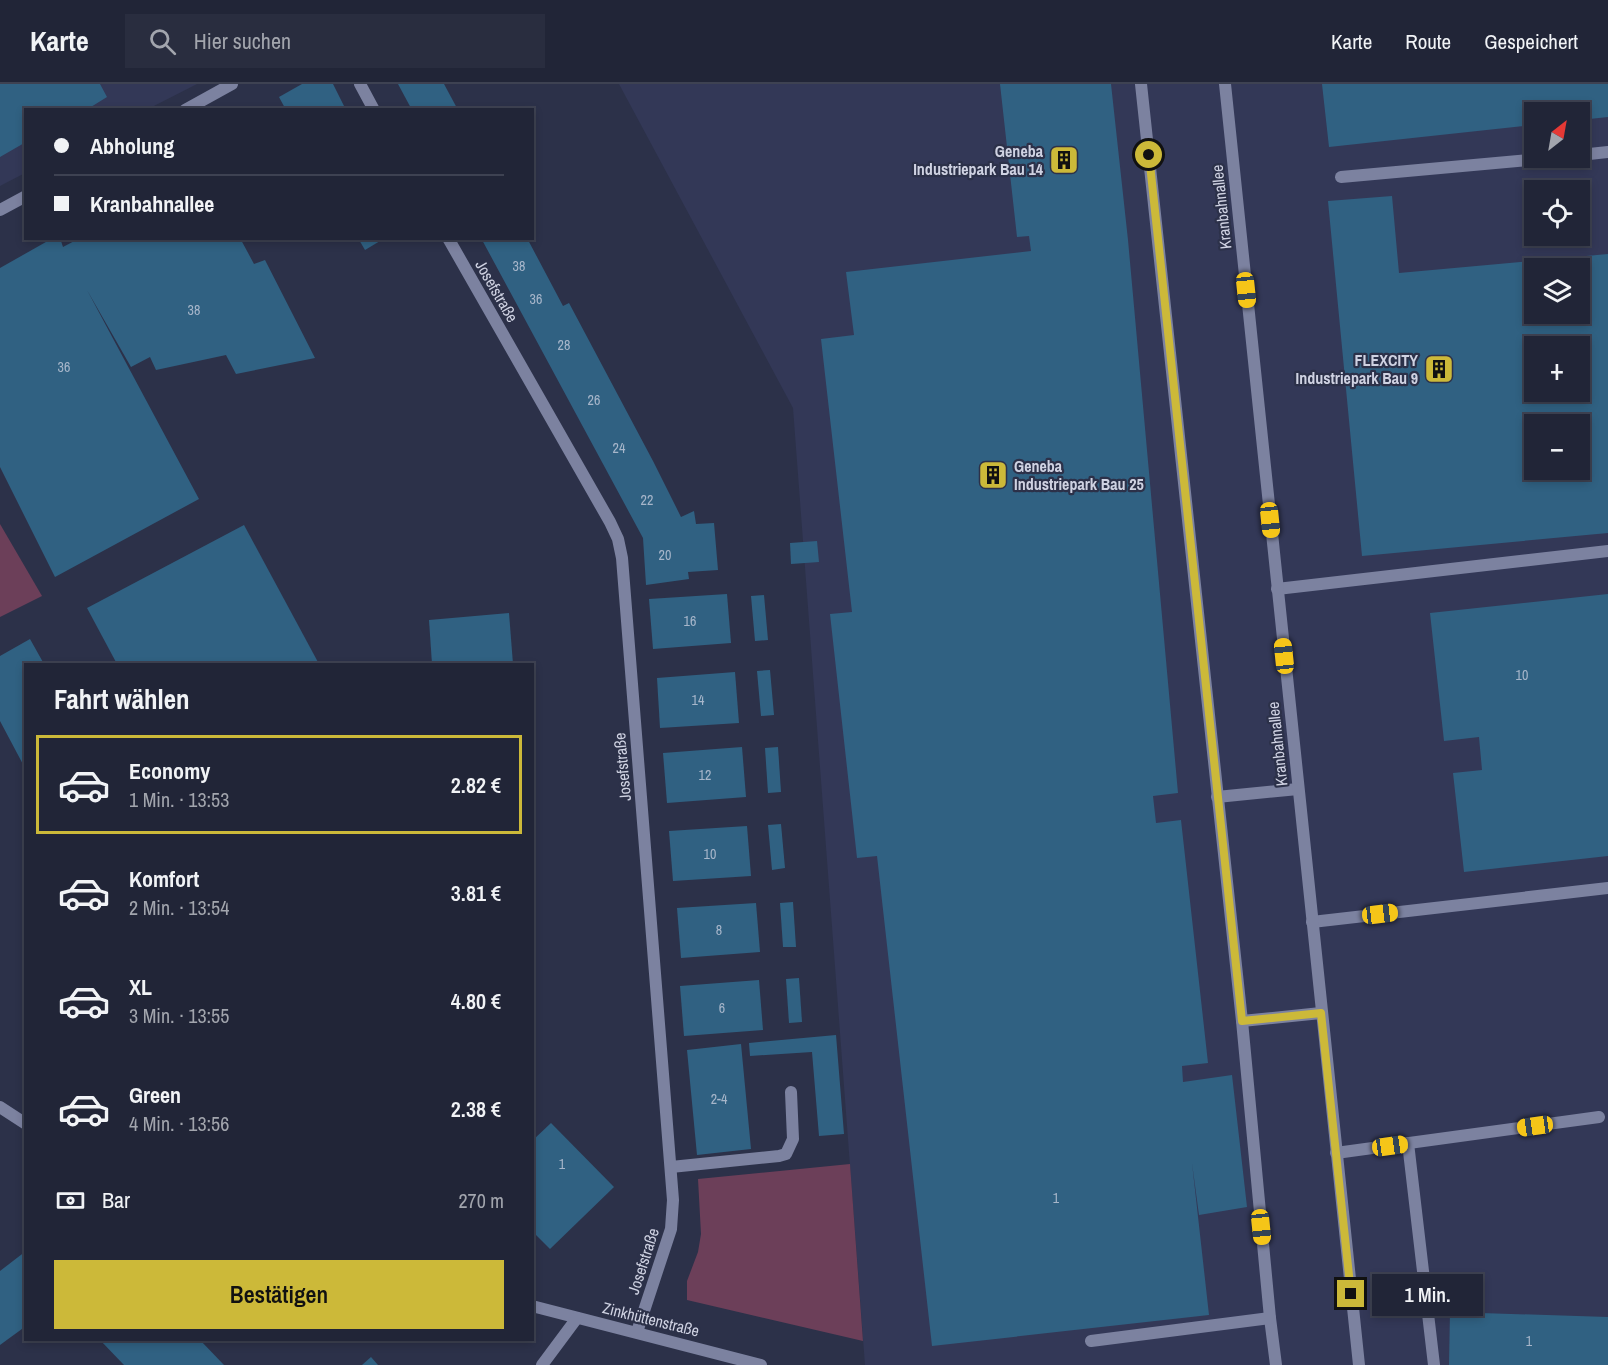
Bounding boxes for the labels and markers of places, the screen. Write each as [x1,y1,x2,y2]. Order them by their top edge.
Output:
place label: Geneba Industriepark Bau 14 [913,140,1044,180]
building icon: Geneba Industriepark Bau 14 [1048,144,1080,176]
place label: FLEXCITY Industriepark Bau 9 [1296,349,1418,389]
building icon: FLEXCITY Industriepark Bau 9 [1423,353,1455,385]
place label: Geneba Industriepark Bau 25 [1014,455,1144,495]
building icon: Geneba Industriepark Bau 25 [977,459,1009,491]

